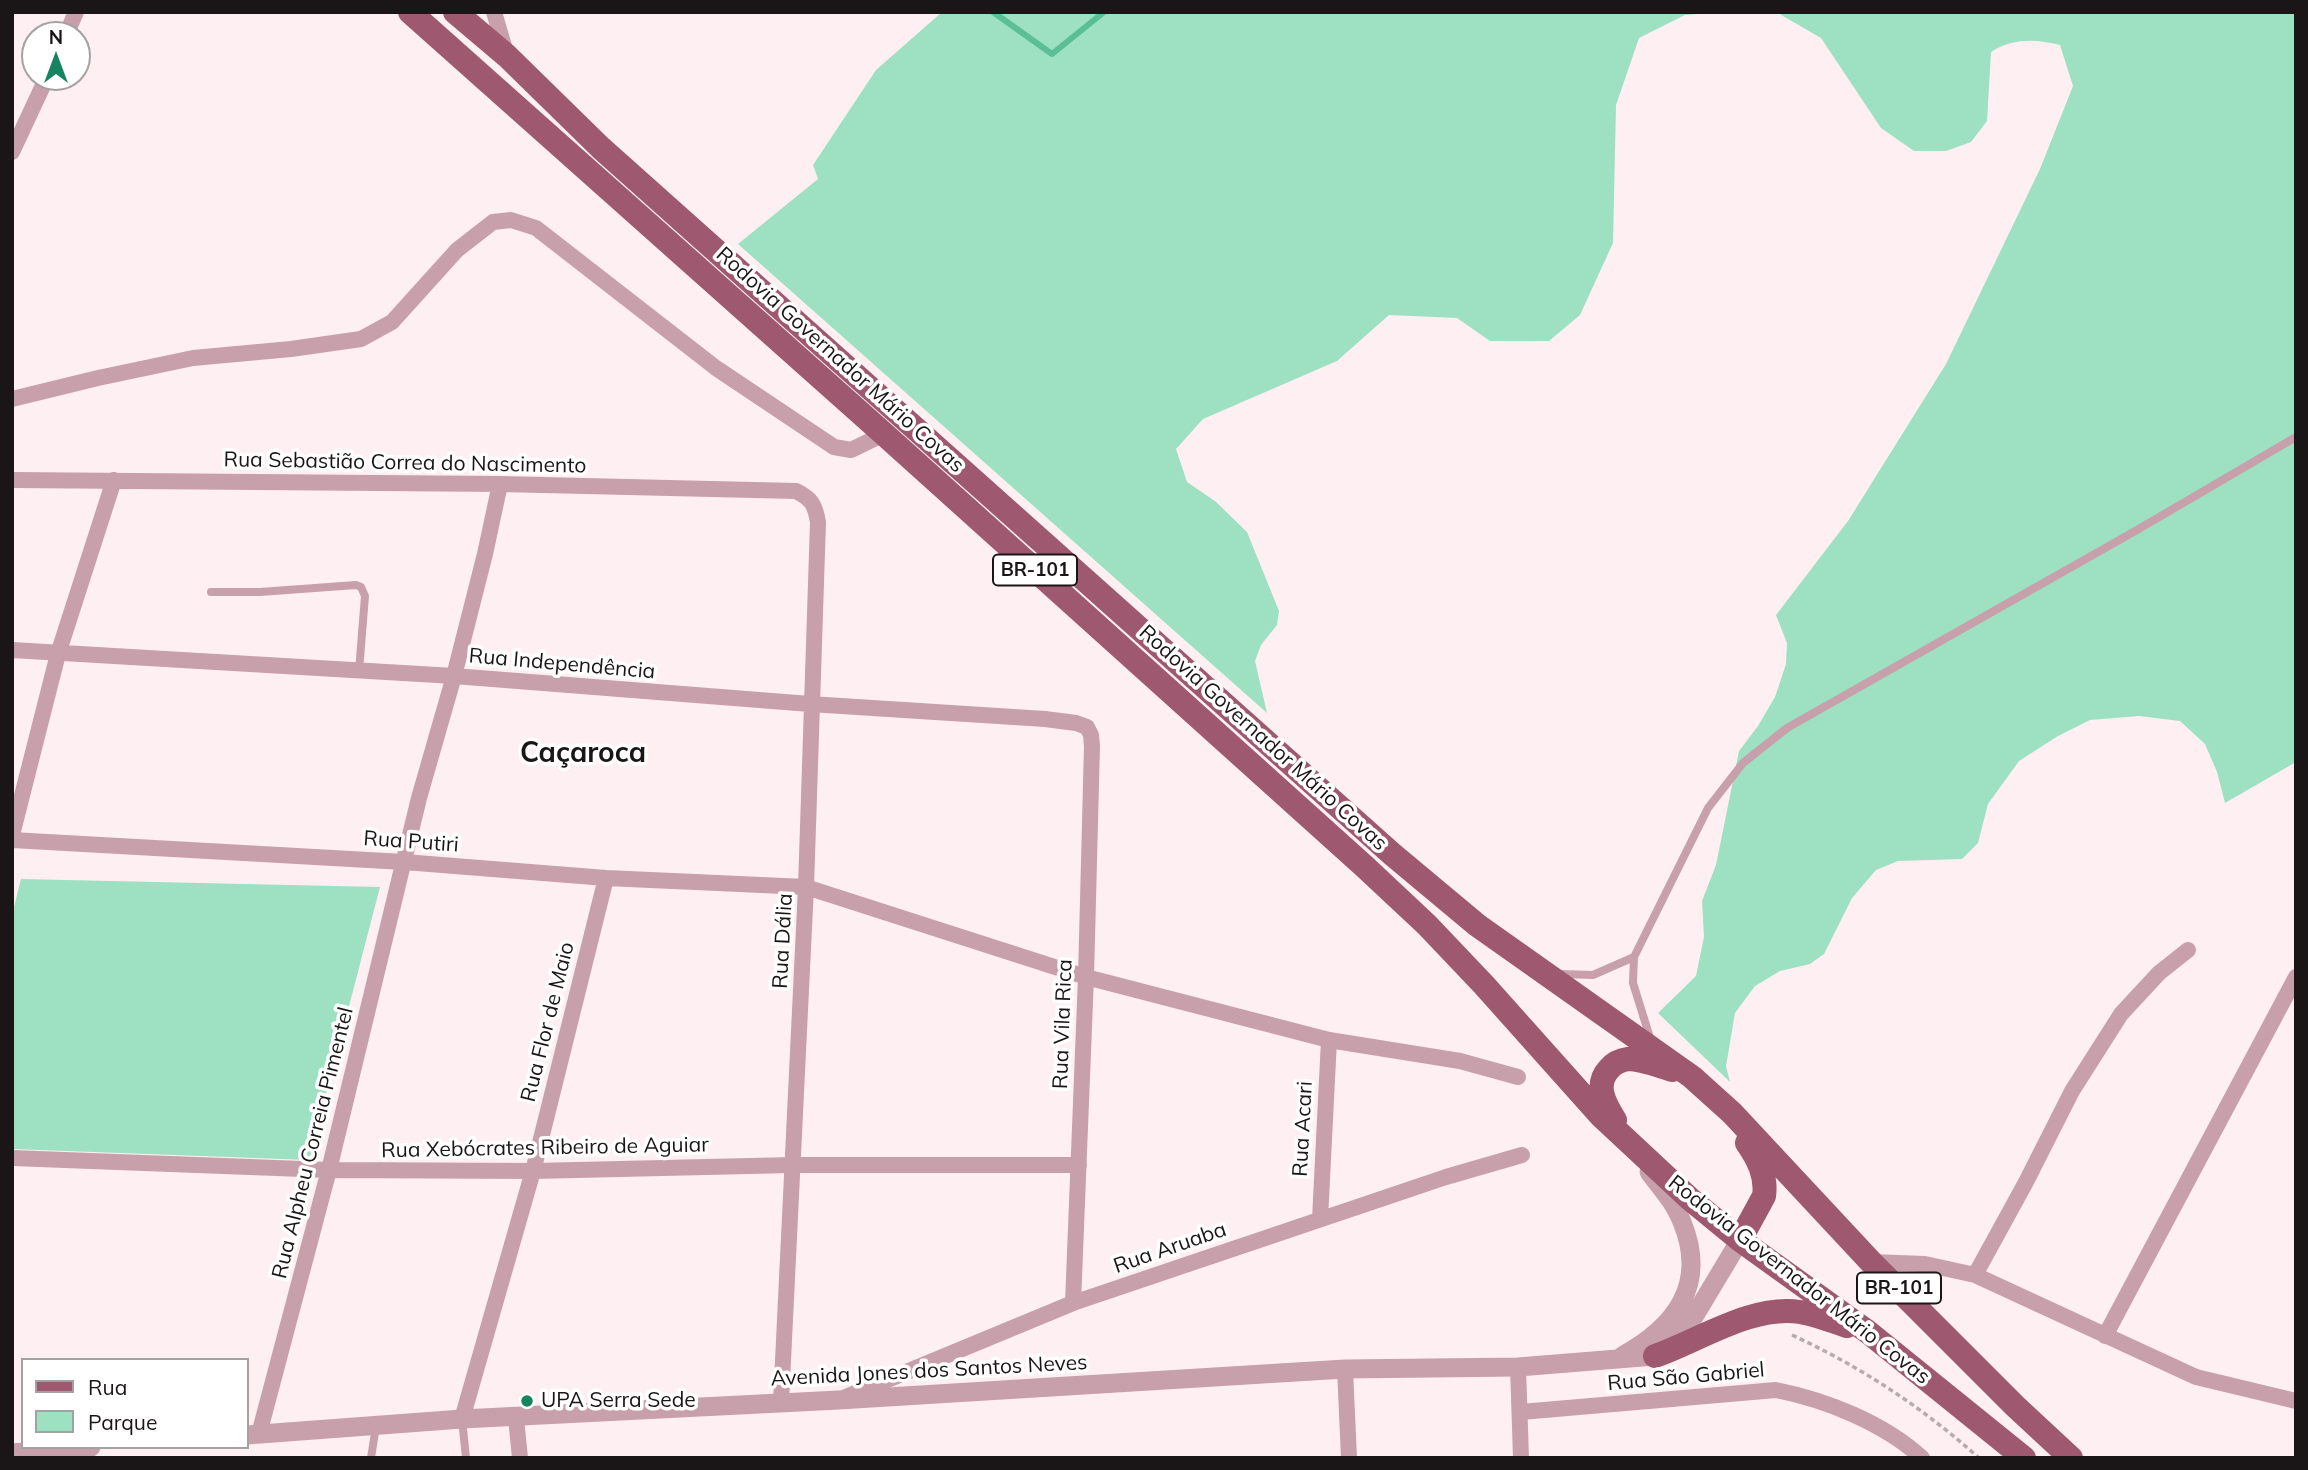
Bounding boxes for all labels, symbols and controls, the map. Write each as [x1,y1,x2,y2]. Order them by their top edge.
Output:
north arrow [21,21,91,91]
text: N [49,25,63,49]
street label: Rodovia Governador Mário Covas [711,242,969,478]
street label: Rua Sebastião Correa do Nascimento [223,447,587,479]
road number: BR-101 [993,554,1077,586]
street label: Rodovia Governador Mário Covas [1134,620,1392,856]
street label: Rua Independência [468,643,656,685]
district label: Caçaroca [520,737,646,771]
street label: Rua Putiri [363,826,459,858]
street label: Rua Dália [768,893,798,989]
street label: Rua Flor de Maio [516,940,580,1104]
street label: Rua Vila Rica [1048,959,1078,1089]
street label: Rua Alpheu Correia Pimentel [267,1005,359,1281]
street label: Rua Acari [1288,1081,1318,1177]
street label: Rua Xebócrates Ribeiro de Aguiar [381,1133,709,1163]
street label: Rodovia Governador Mário Covas [1663,1170,1935,1390]
street label: Rua Aruaba [1110,1217,1230,1279]
road number: BR-101 [1857,1272,1941,1304]
street label: Avenida Jones dos Santos Neves [770,1350,1088,1392]
legend [21,1358,248,1449]
street label: Rua São Gabriel [1606,1358,1766,1396]
text: Rua [88,1374,127,1400]
place label: UPA Serra Sede [541,1388,696,1414]
marker: UPA Serra Sede [519,1393,535,1409]
text: Parque [88,1409,157,1435]

